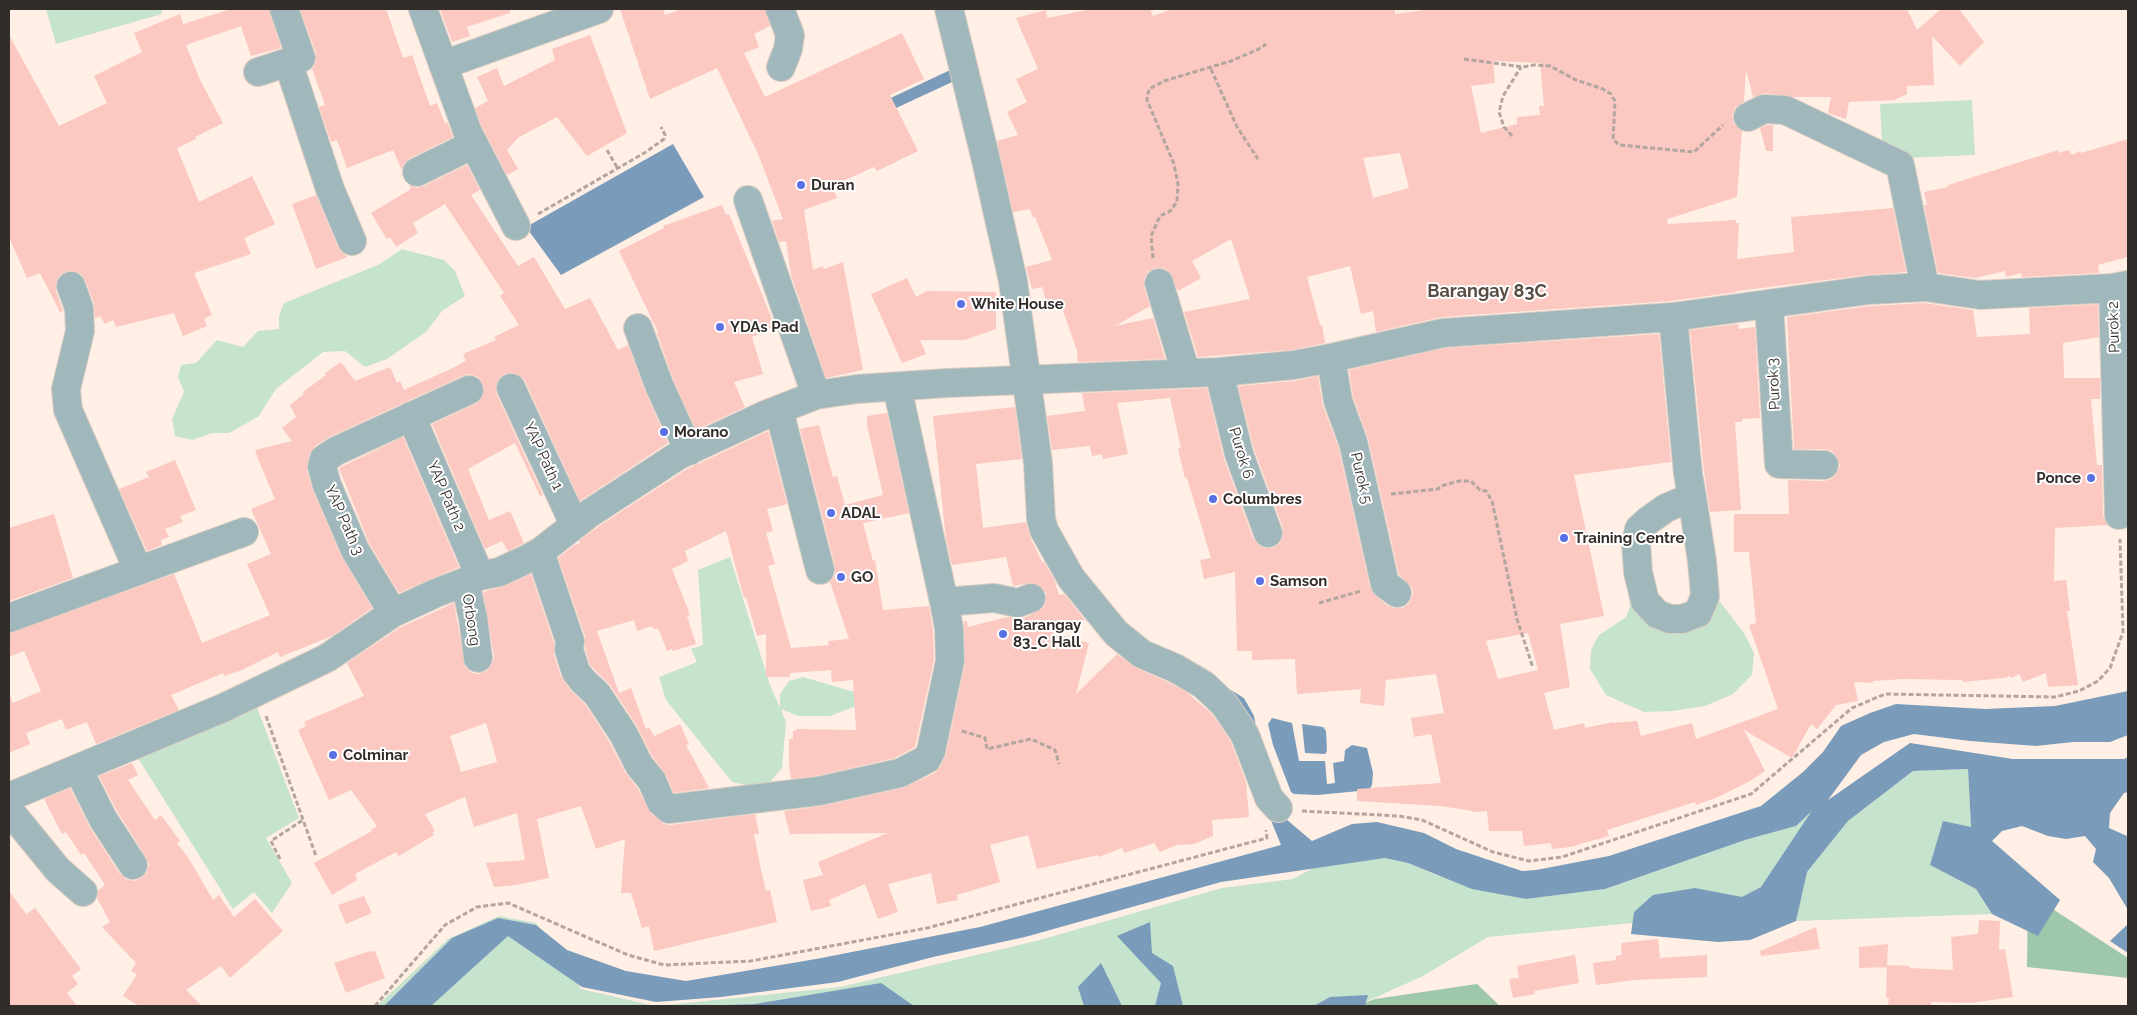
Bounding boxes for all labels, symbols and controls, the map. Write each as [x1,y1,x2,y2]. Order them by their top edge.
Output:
place label: Duran [811,176,854,194]
marker: Duran [795,179,807,191]
district label: Barangay 83C [1427,281,1547,303]
place label: White House [971,295,1064,313]
marker: White House [955,298,967,310]
street label: Purok 2 [2104,301,2124,353]
place label: YDAs Pad [730,318,799,336]
marker: YDAs Pad [714,321,726,333]
street label: Purok 3 [1764,358,1784,410]
street label: YAP Path 1 [519,419,567,493]
place label: Morano [674,423,728,441]
street label: Purok 6 [1225,425,1257,481]
marker: Morano [658,426,670,438]
street label: Purok 5 [1346,451,1376,505]
street label: YAP Path 2 [423,458,469,534]
place label: Ponce [2036,469,2081,487]
marker: Ponce [2085,472,2097,484]
street label: YAP Path 3 [321,482,367,558]
place label: Columbres [1223,490,1302,508]
marker: Columbres [1207,493,1219,505]
place label: ADAL [841,504,880,522]
marker: ADAL [825,507,837,519]
place label: Training Centre [1574,529,1685,547]
marker: Training Centre [1558,532,1570,544]
place label: GO [851,568,873,586]
marker: GO [835,571,847,583]
place label: Samson [1270,572,1327,590]
marker: Samson [1254,575,1266,587]
street label: Orbong [458,593,484,647]
place label: Barangay 83_C Hall [1013,616,1081,651]
marker: Barangay 83_C Hall [997,628,1009,640]
place label: Colminar [343,746,408,764]
marker: Colminar [327,749,339,761]

